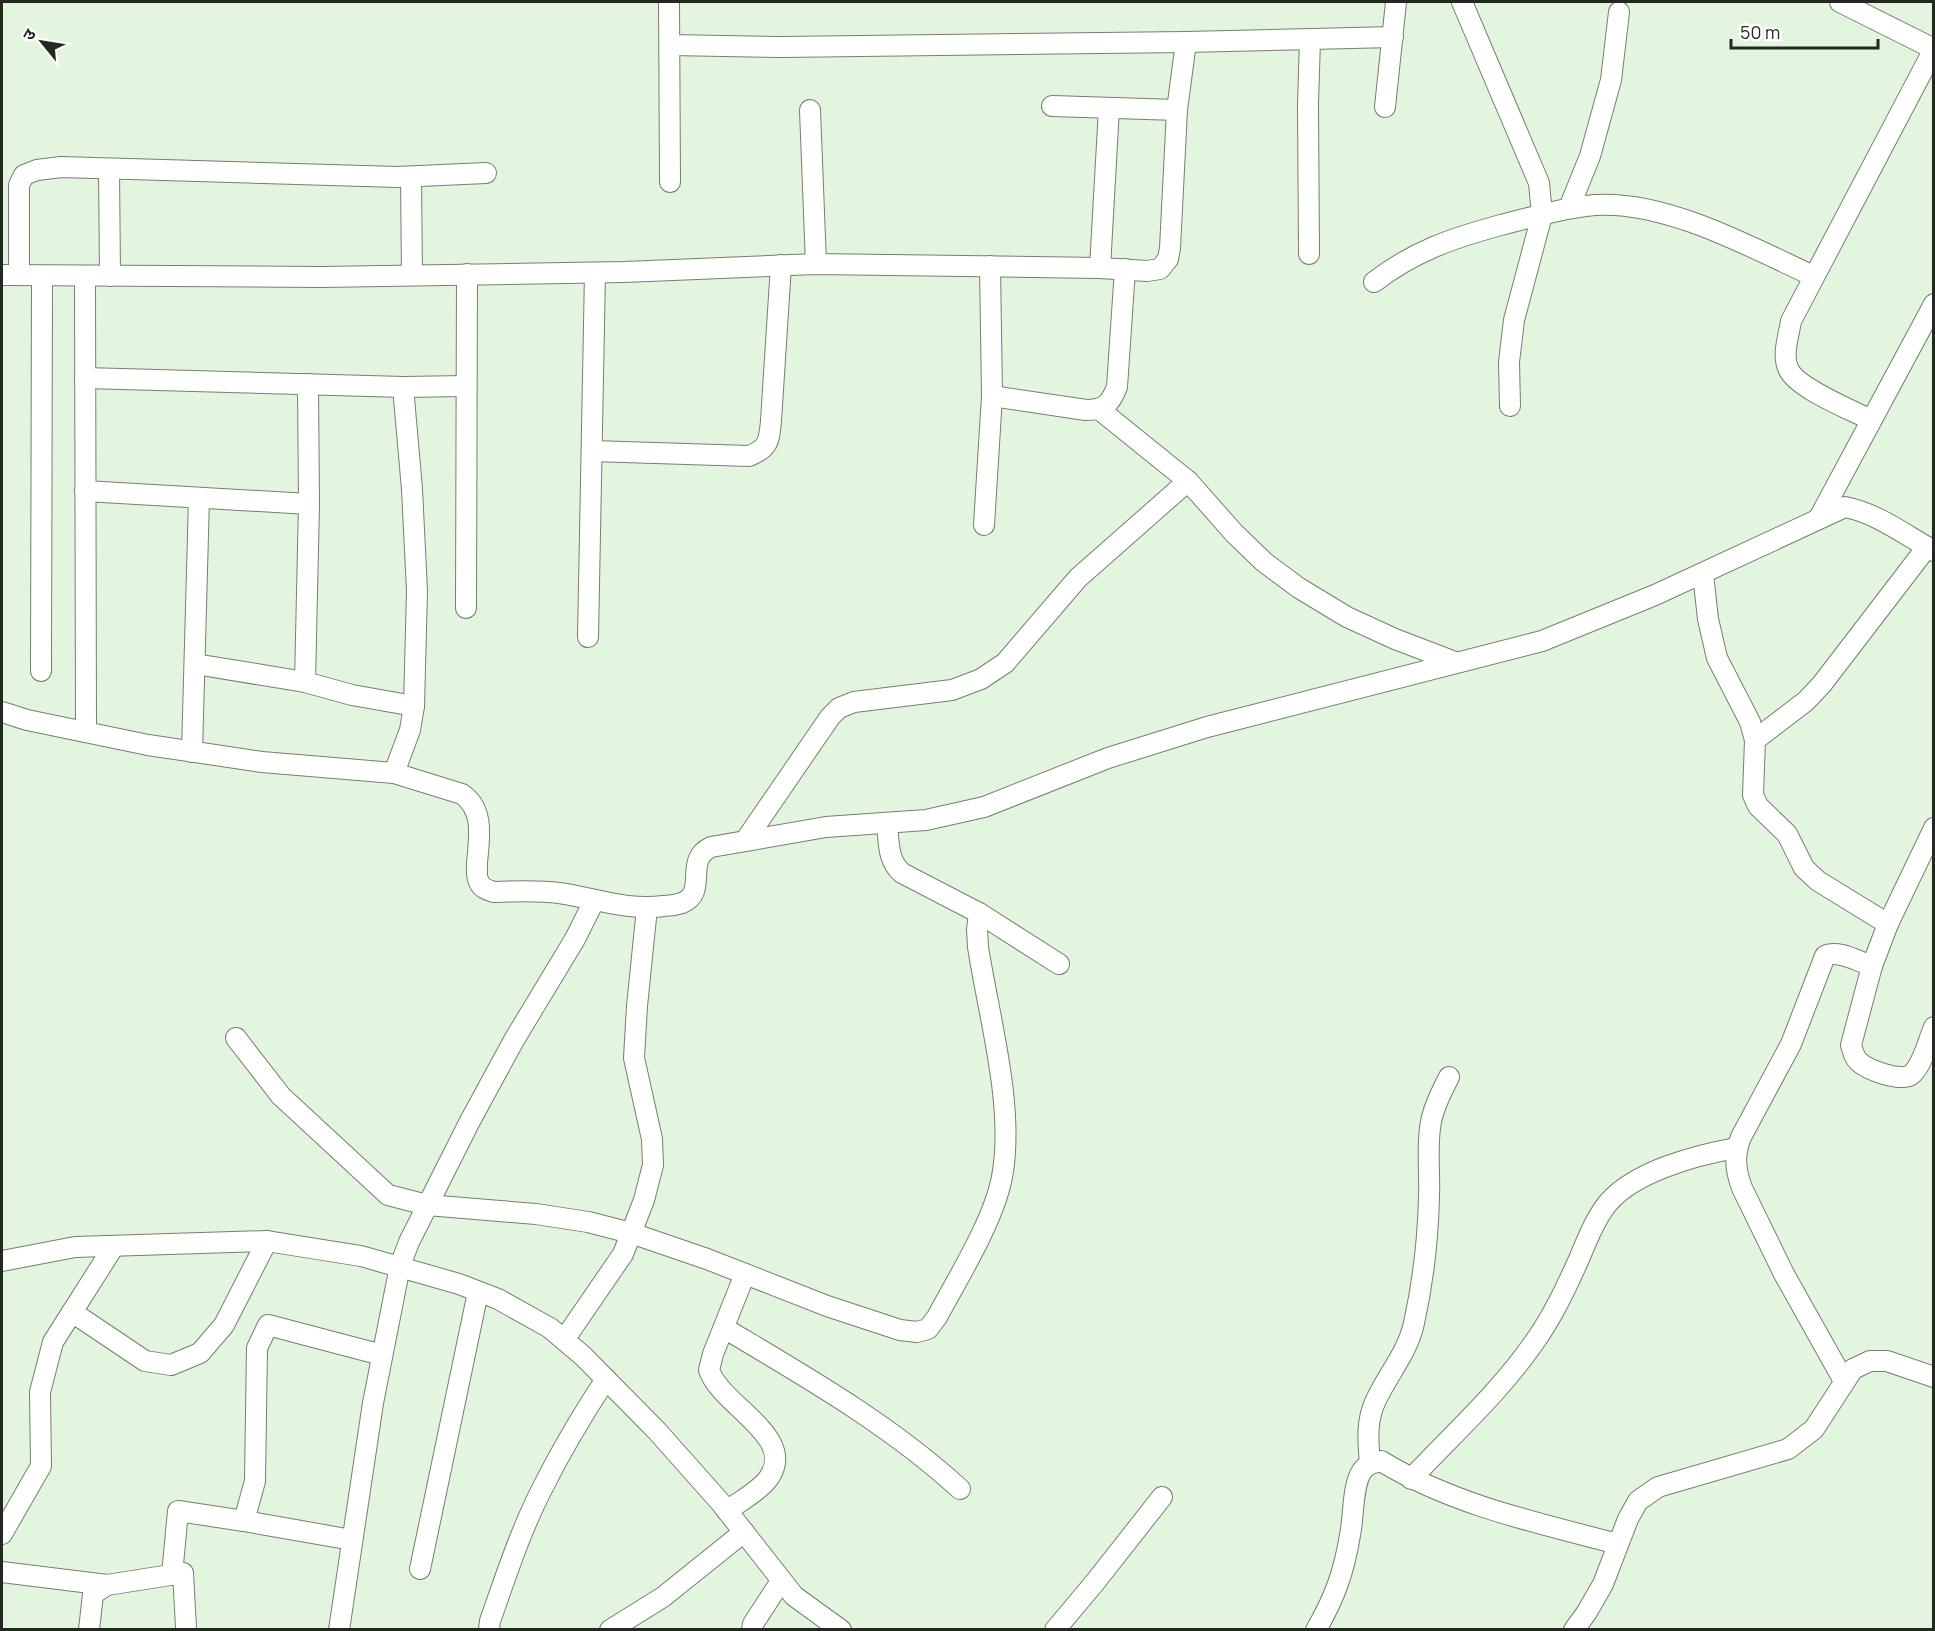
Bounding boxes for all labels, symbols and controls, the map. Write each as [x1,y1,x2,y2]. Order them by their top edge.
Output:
north arrow [12,12,72,72]
scale bar [1731,12,1878,50]
text: 50 m [1740,20,1780,44]
text: उ [17,24,41,44]

